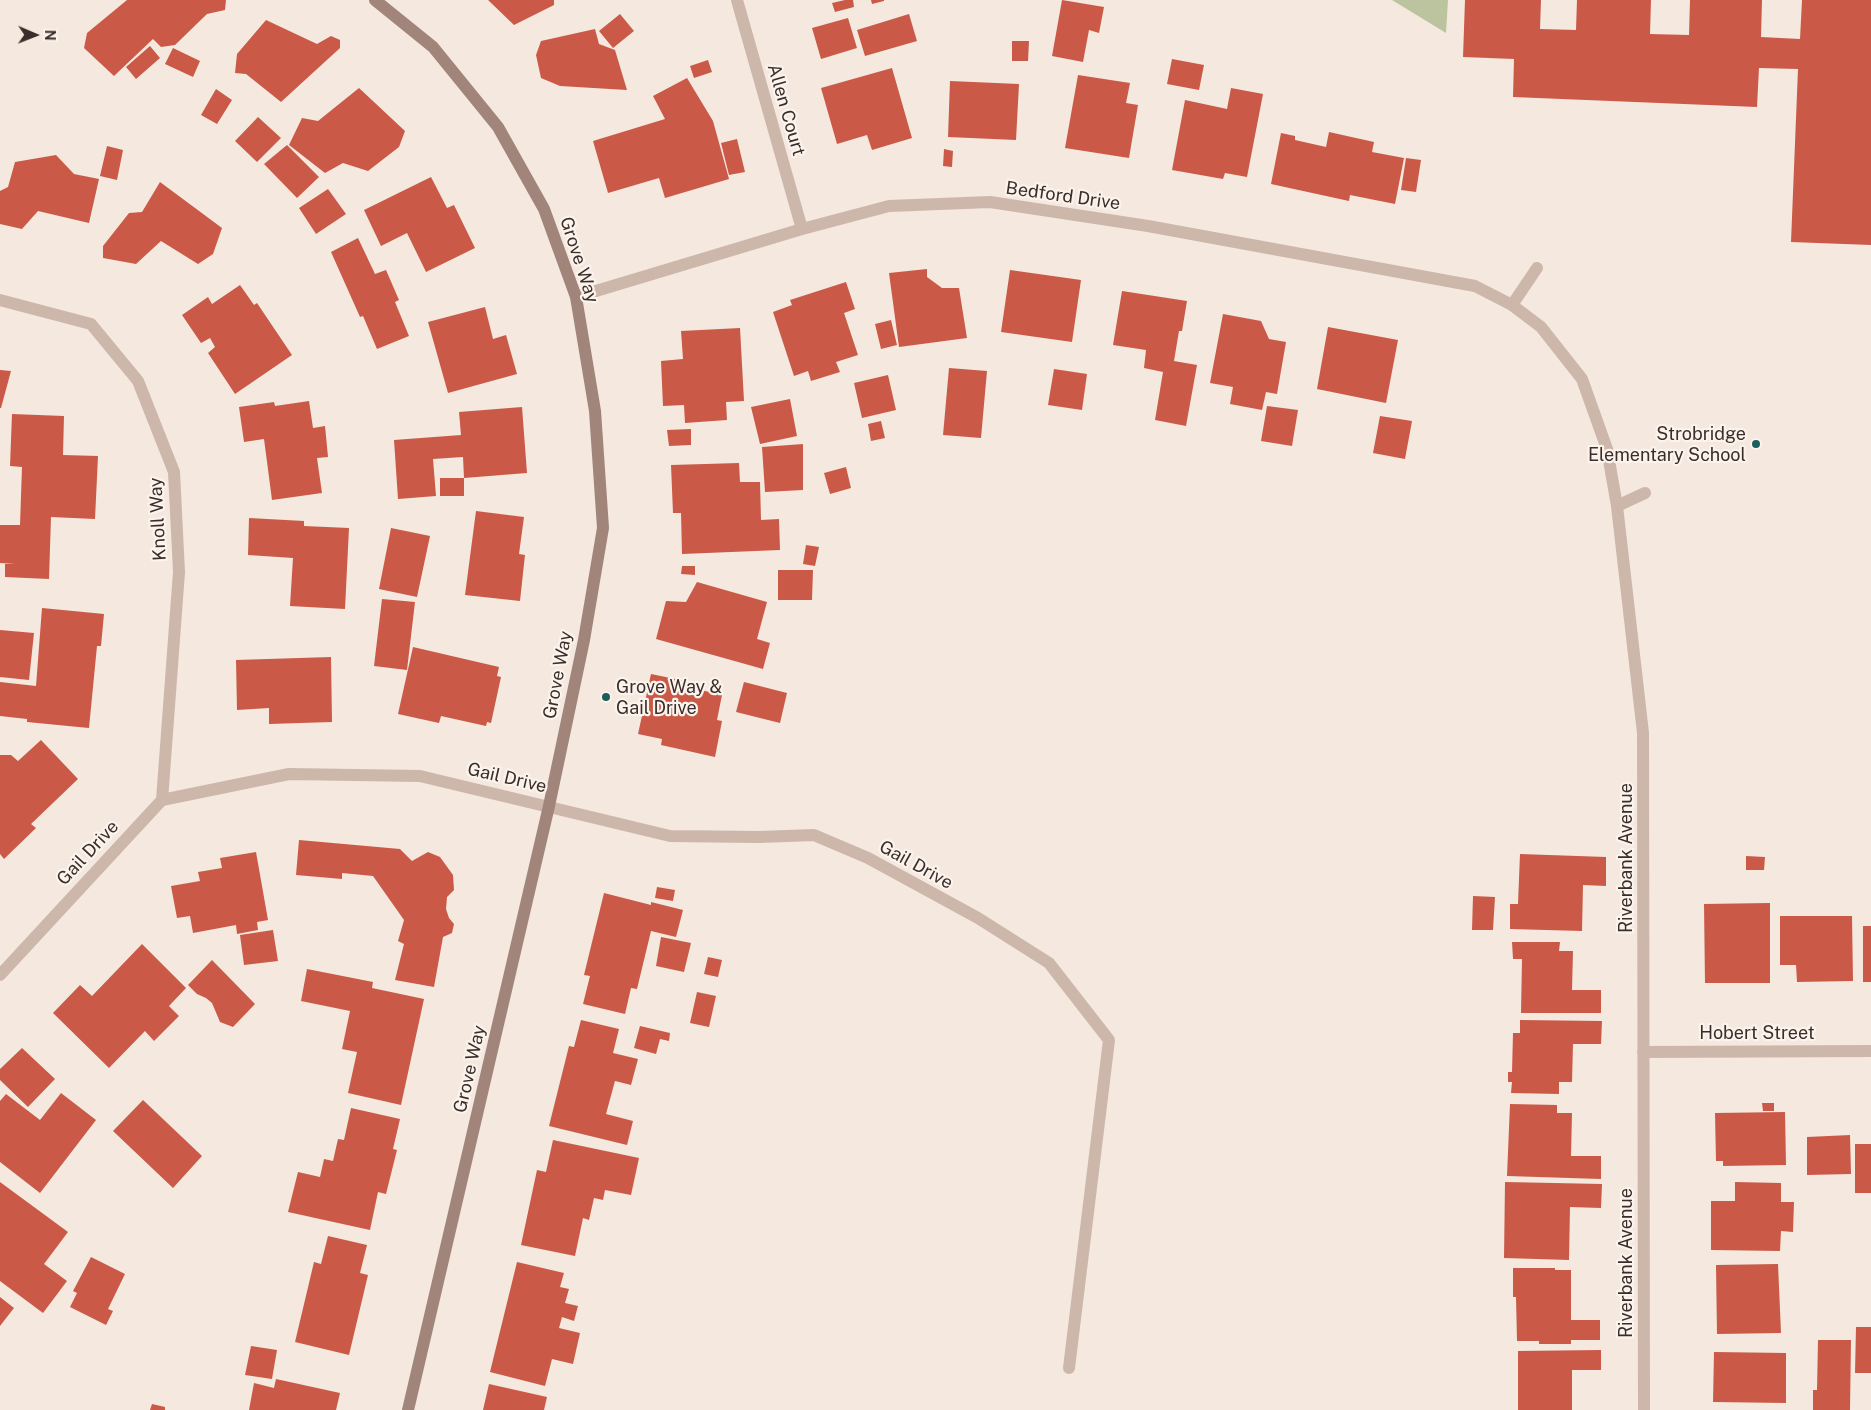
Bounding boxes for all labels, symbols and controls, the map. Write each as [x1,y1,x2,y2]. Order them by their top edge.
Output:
north arrow [10,10,60,60]
text: N [42,30,58,41]
street label: Allen Court [763,61,809,159]
street label: Bedford Drive [1004,177,1122,215]
street label: Grove Way [555,214,603,306]
place label: Strobridge Elementary School [1588,423,1746,466]
marker: Strobridge Elementary School [1750,438,1762,450]
street label: Knoll Way [145,477,171,561]
street label: Grove Way [539,629,577,721]
place label: Grove Way & Gail Drive [616,676,722,719]
marker: Grove Way & Gail Drive [600,691,612,703]
street label: Gail Drive [465,758,549,798]
street label: Riverbank Avenue [1615,783,1637,933]
street label: Gail Drive [53,816,123,890]
street label: Gail Drive [876,836,956,894]
street label: Hobert Street [1699,1022,1815,1044]
street label: Grove Way [449,1023,491,1115]
street label: Riverbank Avenue [1615,1188,1637,1338]

